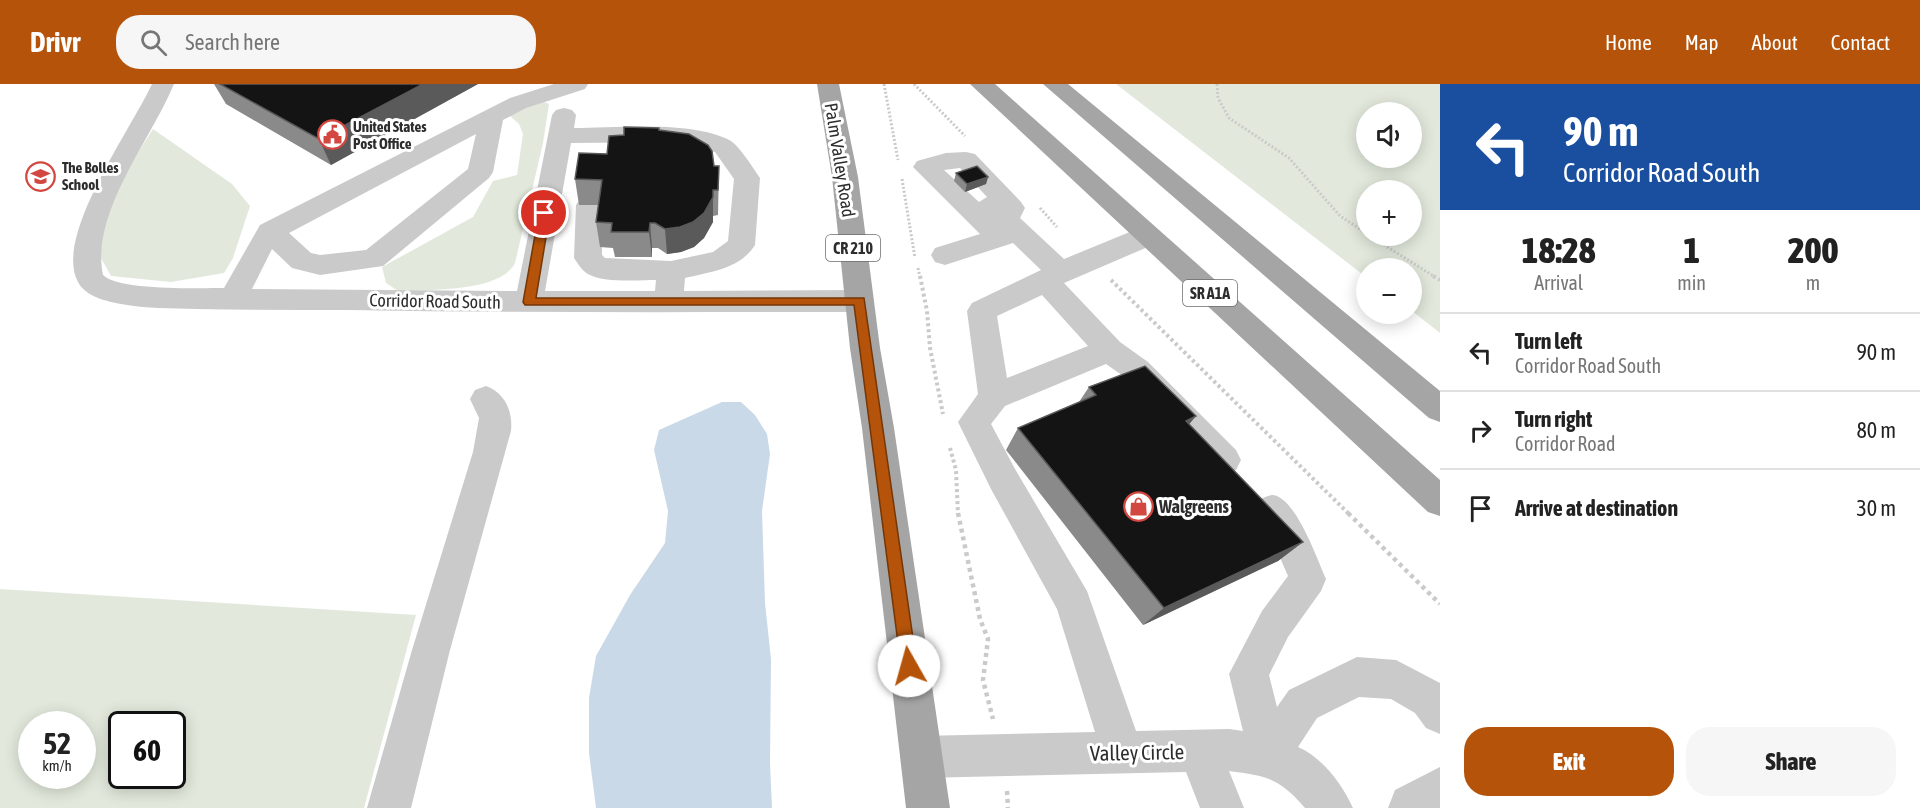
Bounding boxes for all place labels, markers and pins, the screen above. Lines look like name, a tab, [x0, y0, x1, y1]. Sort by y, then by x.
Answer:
place label: United States Post Office	[353, 118, 427, 152]
public building icon: United States Post Office	[316, 119, 348, 151]
place label: The Bolles School	[62, 159, 119, 193]
school or university icon: The Bolles School	[25, 160, 57, 192]
pin	[518, 187, 569, 238]
shop icon: Walgreens	[1122, 490, 1154, 522]
place label: Walgreens	[1158, 496, 1229, 517]

